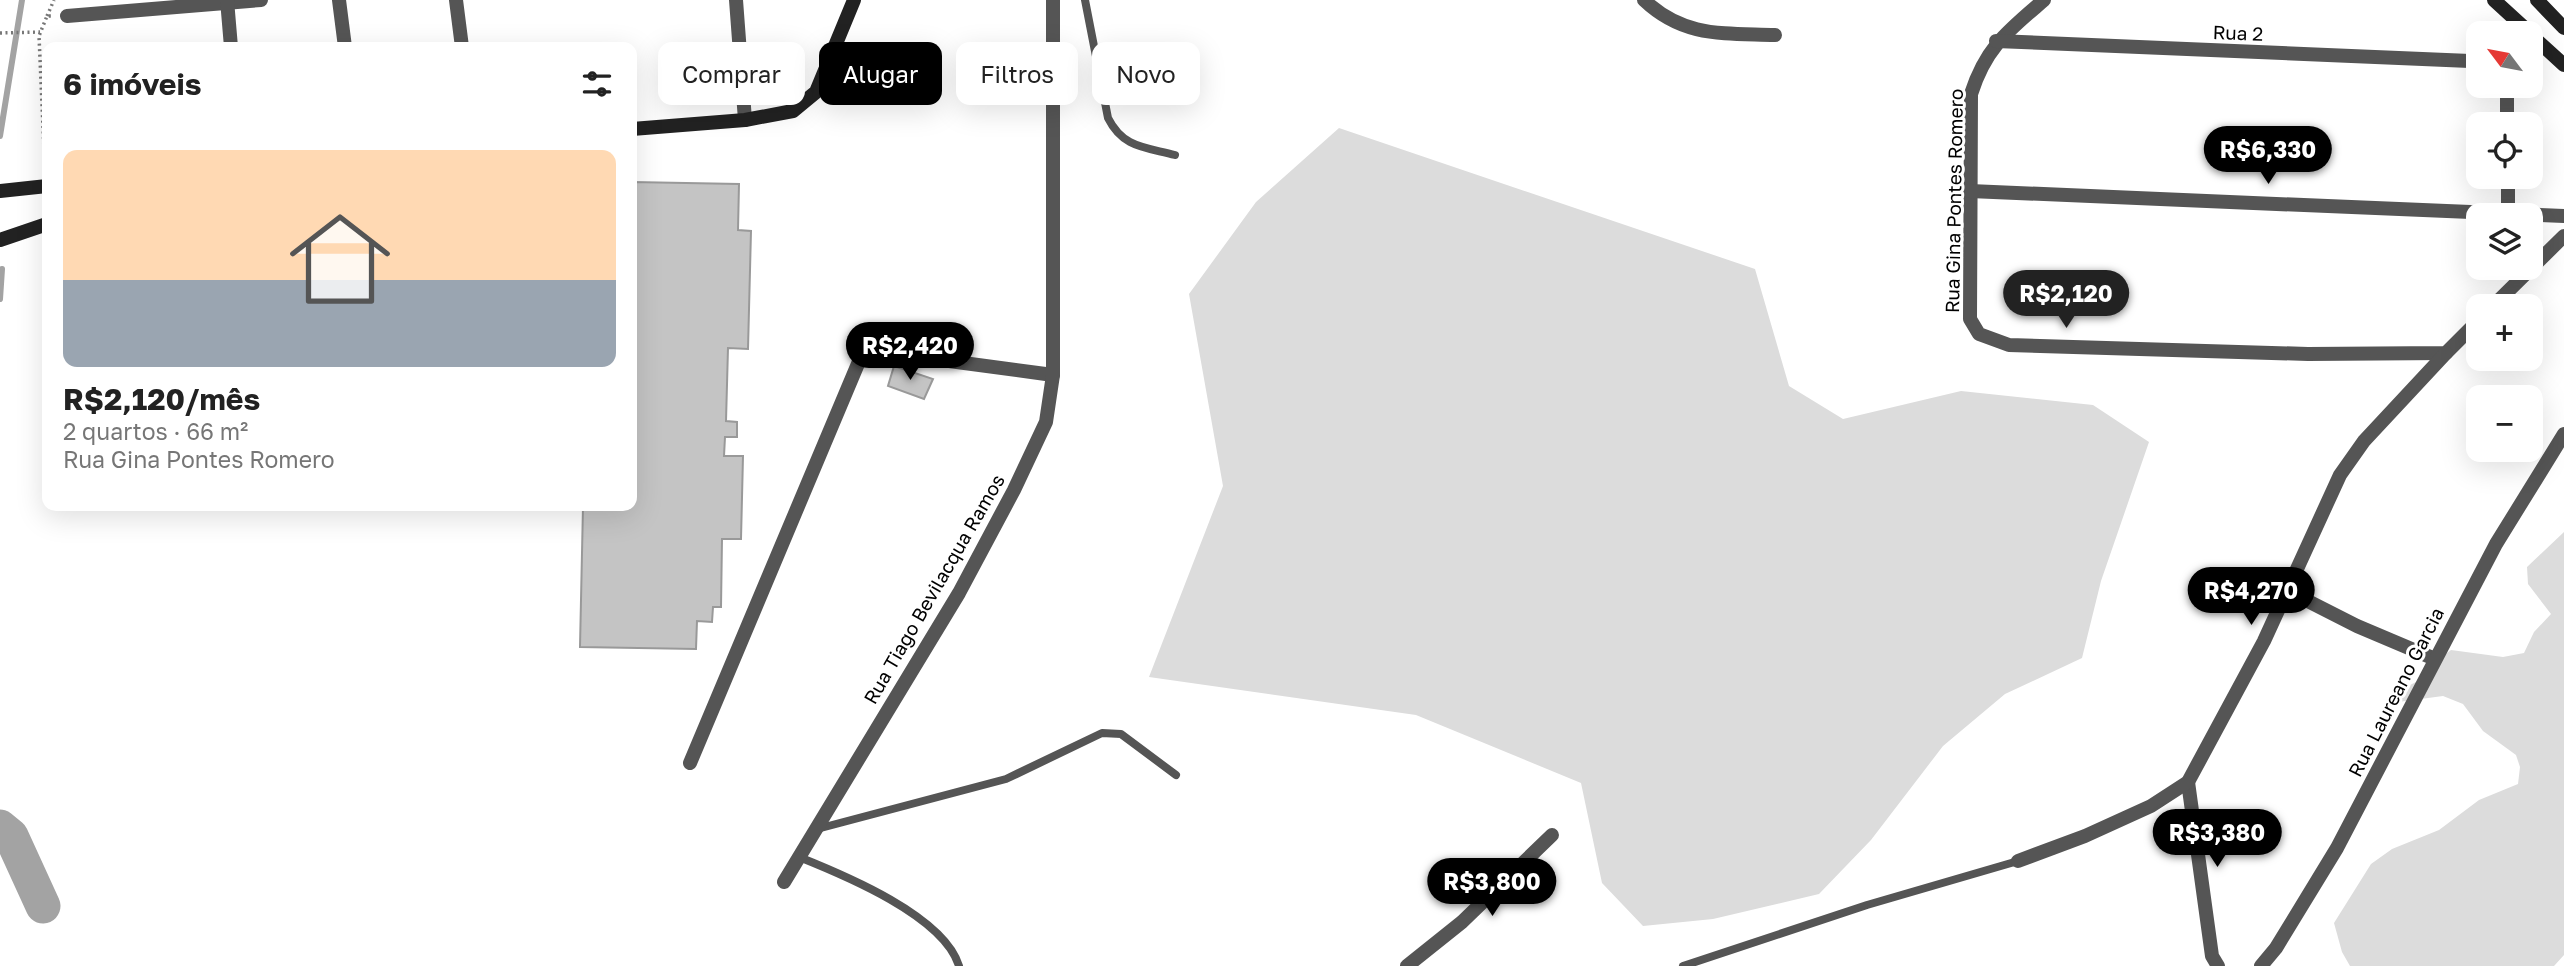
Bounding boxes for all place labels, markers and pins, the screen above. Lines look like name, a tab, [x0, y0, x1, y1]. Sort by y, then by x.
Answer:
pin: R$6,330	[2203, 127, 2333, 186]
pin: R$2,120	[2001, 270, 2131, 330]
pin: R$2,420	[845, 322, 975, 382]
pin: R$4,270	[2186, 568, 2316, 627]
pin: R$3,380	[2152, 810, 2282, 869]
pin: R$3,800	[1427, 858, 1557, 918]

